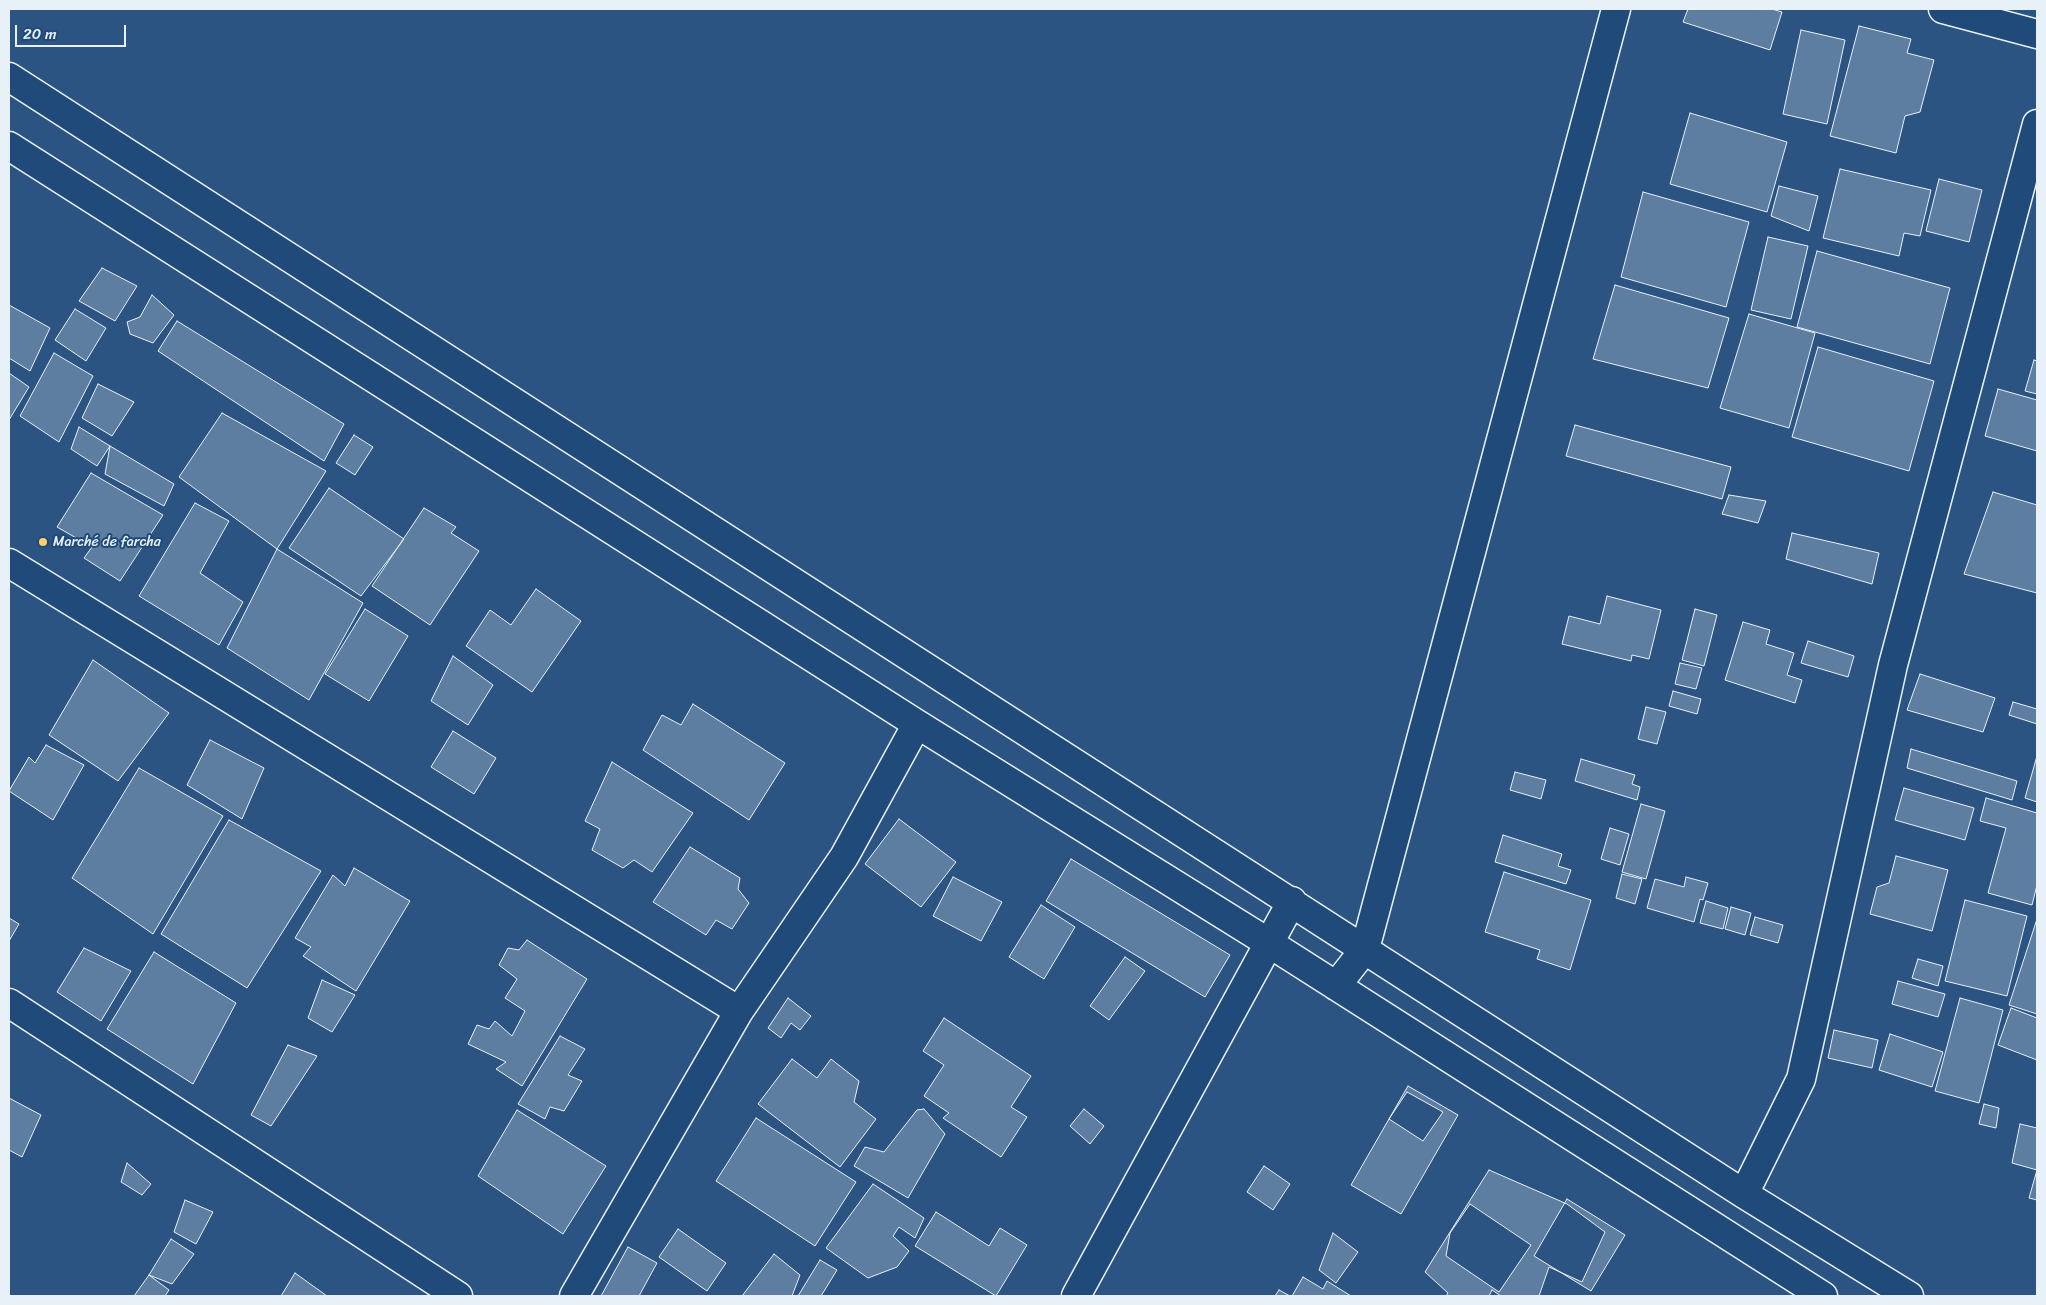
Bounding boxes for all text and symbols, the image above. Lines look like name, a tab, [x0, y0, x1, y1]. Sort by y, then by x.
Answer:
scale bar	[18, 15, 129, 47]
text: 20 m	[23, 21, 57, 47]
place label: Marché de farcha	[53, 534, 161, 550]
marker: Marché de farcha	[37, 536, 49, 548]

